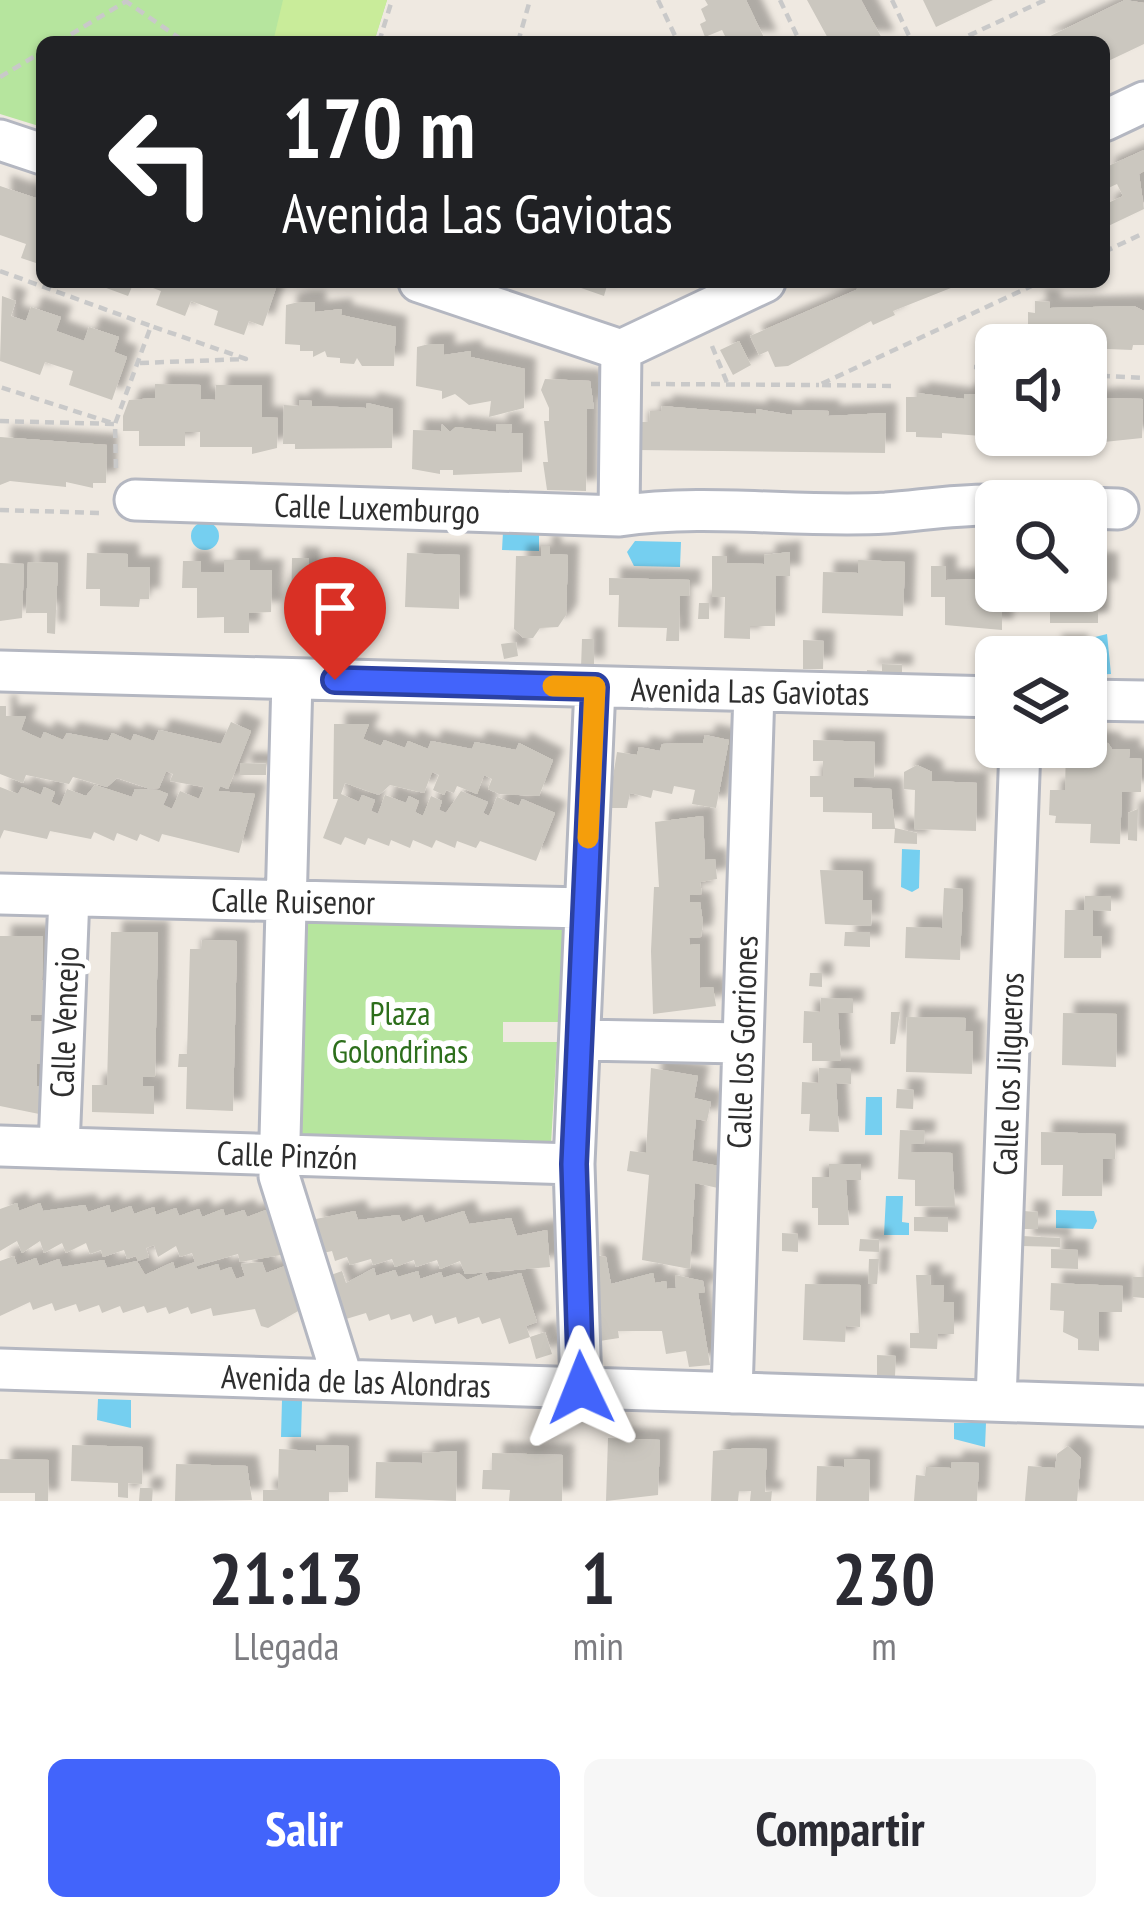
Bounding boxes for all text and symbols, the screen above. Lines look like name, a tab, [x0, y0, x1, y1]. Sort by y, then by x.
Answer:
text: 170 m	[282, 72, 475, 181]
icon: left	[84, 84, 240, 240]
text: Avenida Las Gaviotas	[282, 178, 673, 248]
map controls	[975, 324, 1107, 768]
button: sound	[975, 324, 1107, 456]
button: search	[975, 480, 1107, 612]
street label: Calle Luxemburgo	[273, 482, 481, 533]
pin	[284, 557, 386, 680]
icon: arrive	[302, 575, 368, 641]
button: layers	[975, 636, 1107, 768]
street label: Avenida Las Gaviotas	[630, 667, 870, 714]
street label: Calle Ruisenor	[211, 878, 375, 923]
street label: Calle los Gorriones	[716, 935, 767, 1149]
street label: Calle Vencejo	[39, 946, 88, 1098]
street label: Calle los Jilgueros	[982, 972, 1033, 1176]
park label: Plaza Golondrinas	[332, 991, 468, 1072]
street label: Calle Pinzón	[216, 1131, 358, 1178]
position arrow	[518, 1325, 644, 1451]
street label: Avenida de las Alondras	[220, 1354, 492, 1407]
text: 21:13	[209, 1531, 364, 1624]
text: 1	[581, 1531, 615, 1624]
text: 230	[832, 1531, 935, 1624]
text: Llegada	[233, 1620, 339, 1671]
text: min	[573, 1620, 624, 1671]
text: m	[871, 1620, 897, 1671]
button: Salir	[48, 1759, 560, 1897]
button: Compartir	[584, 1759, 1096, 1897]

